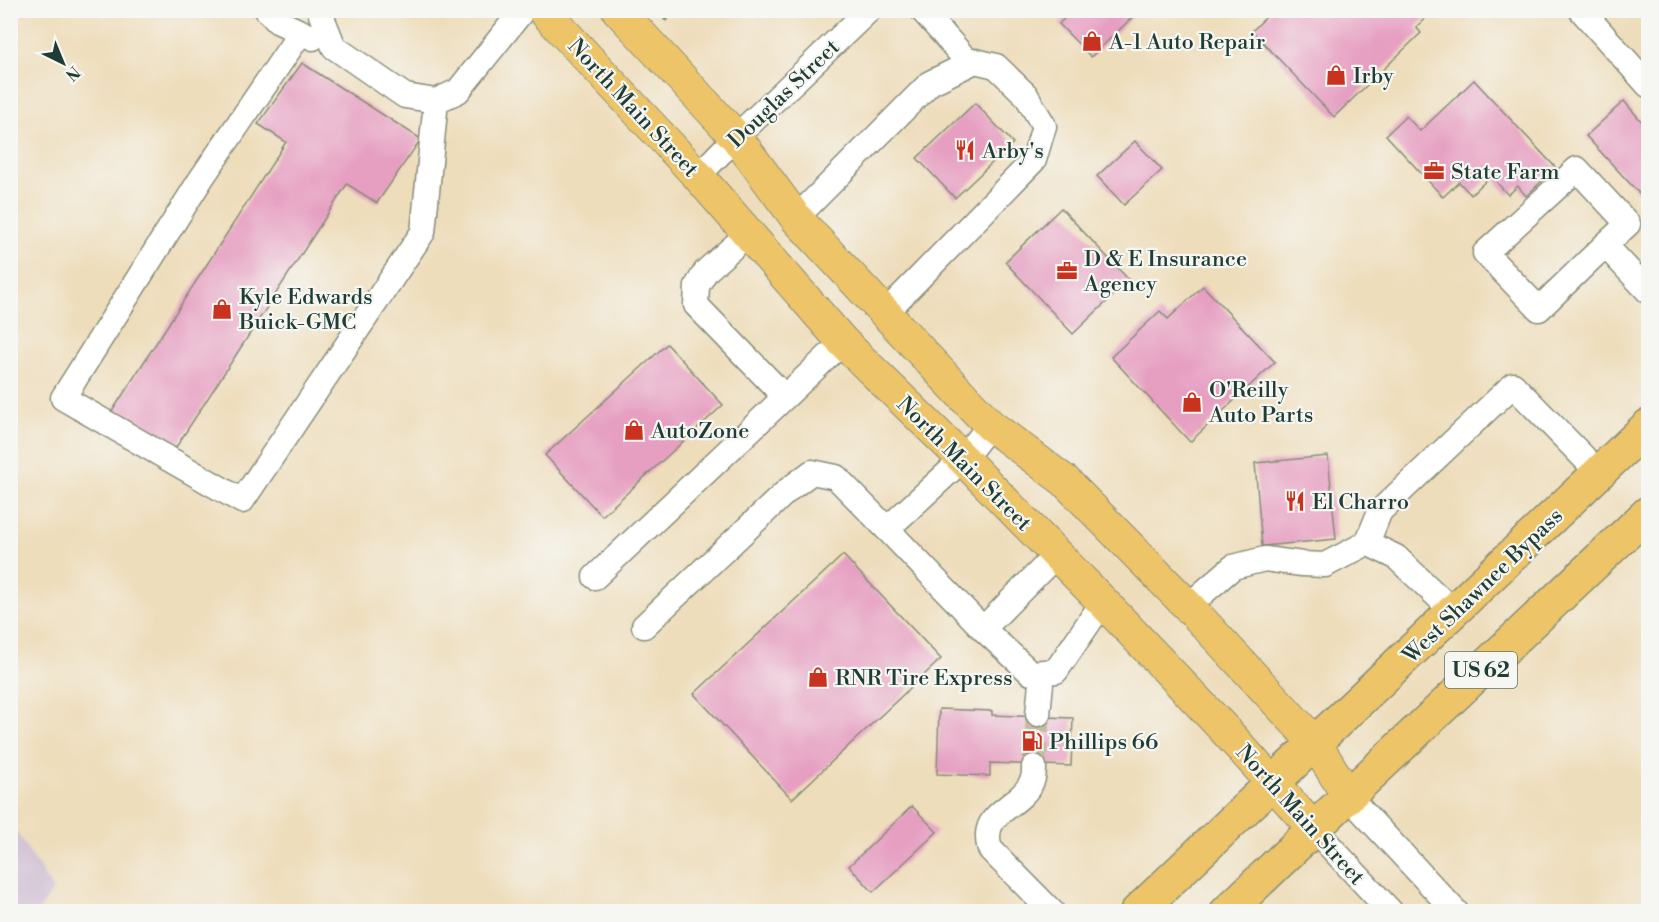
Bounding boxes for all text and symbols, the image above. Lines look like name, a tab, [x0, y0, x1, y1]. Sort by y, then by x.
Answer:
shop icon: A-1 Auto Repair	[1080, 29, 1104, 53]
place label: A-1 Auto Repair	[1108, 29, 1265, 56]
north arrow	[33, 33, 93, 93]
street label: North Main Street	[562, 33, 704, 183]
street label: Douglas Street	[723, 34, 846, 154]
text: N	[61, 62, 84, 85]
shop icon: Irby	[1324, 63, 1348, 87]
place label: Irby	[1353, 63, 1394, 90]
restaurant icon: Arby's	[953, 138, 977, 162]
place label: Arby's	[981, 138, 1044, 165]
office icon: State Farm	[1422, 159, 1446, 183]
place label: State Farm	[1451, 159, 1560, 186]
place label: D & E Insurance Agency	[1083, 246, 1247, 298]
office icon: D & E Insurance Agency	[1055, 259, 1079, 283]
place label: Kyle Edwards Buick-GMC	[238, 284, 373, 336]
shop icon: Kyle Edwards Buick-GMC	[210, 297, 234, 321]
place label: O'Reilly Auto Parts	[1208, 377, 1313, 429]
shop icon: O'Reilly Auto Parts	[1180, 390, 1204, 414]
street label: North Main Street	[891, 391, 1037, 537]
shop icon: AutoZone	[622, 418, 646, 442]
place label: AutoZone	[650, 418, 749, 445]
restaurant icon: El Charro	[1283, 489, 1307, 513]
place label: El Charro	[1312, 489, 1409, 516]
street label: West Shawnee Bypass	[1397, 503, 1569, 670]
road number: US 62	[1445, 652, 1517, 688]
shop icon: RNR Tire Express	[806, 665, 830, 689]
place label: RNR Tire Express	[835, 665, 1013, 692]
fuel station icon: Phillips 66	[1020, 729, 1044, 753]
place label: Phillips 66	[1049, 729, 1158, 756]
street label: North Main Street	[1230, 739, 1370, 891]

